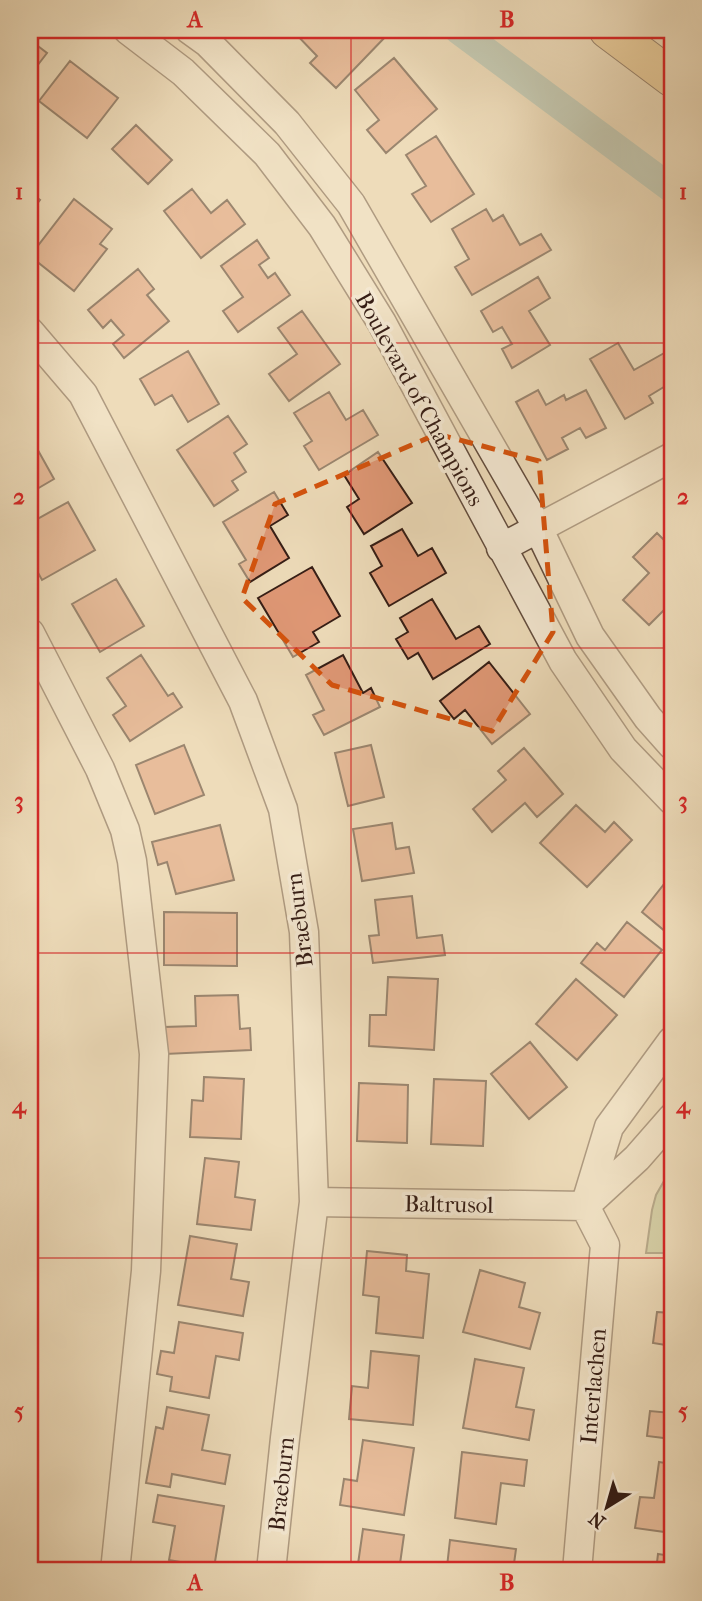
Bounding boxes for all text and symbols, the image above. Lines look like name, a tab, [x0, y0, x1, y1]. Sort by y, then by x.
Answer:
text: A	[186, 6, 204, 33]
text: B	[500, 6, 515, 33]
text: 1	[15, 178, 23, 205]
text: 1	[679, 178, 687, 205]
street label: Boulevard of Champions	[350, 288, 490, 511]
text: 2	[13, 483, 25, 510]
text: 2	[677, 483, 689, 510]
text: 3	[14, 787, 24, 814]
text: 3	[678, 787, 688, 814]
street label: Braeburn	[280, 871, 319, 969]
text: 4	[11, 1092, 27, 1119]
text: 4	[675, 1092, 691, 1119]
street label: Baltrusol	[404, 1190, 494, 1219]
street label: Interlachen	[575, 1326, 612, 1445]
text: 5	[14, 1397, 24, 1424]
text: 5	[678, 1397, 688, 1424]
street label: Braeburn	[263, 1435, 300, 1533]
north arrow	[572, 1472, 642, 1542]
text: N	[585, 1506, 610, 1533]
text: A	[186, 1569, 204, 1596]
text: B	[500, 1569, 515, 1596]

